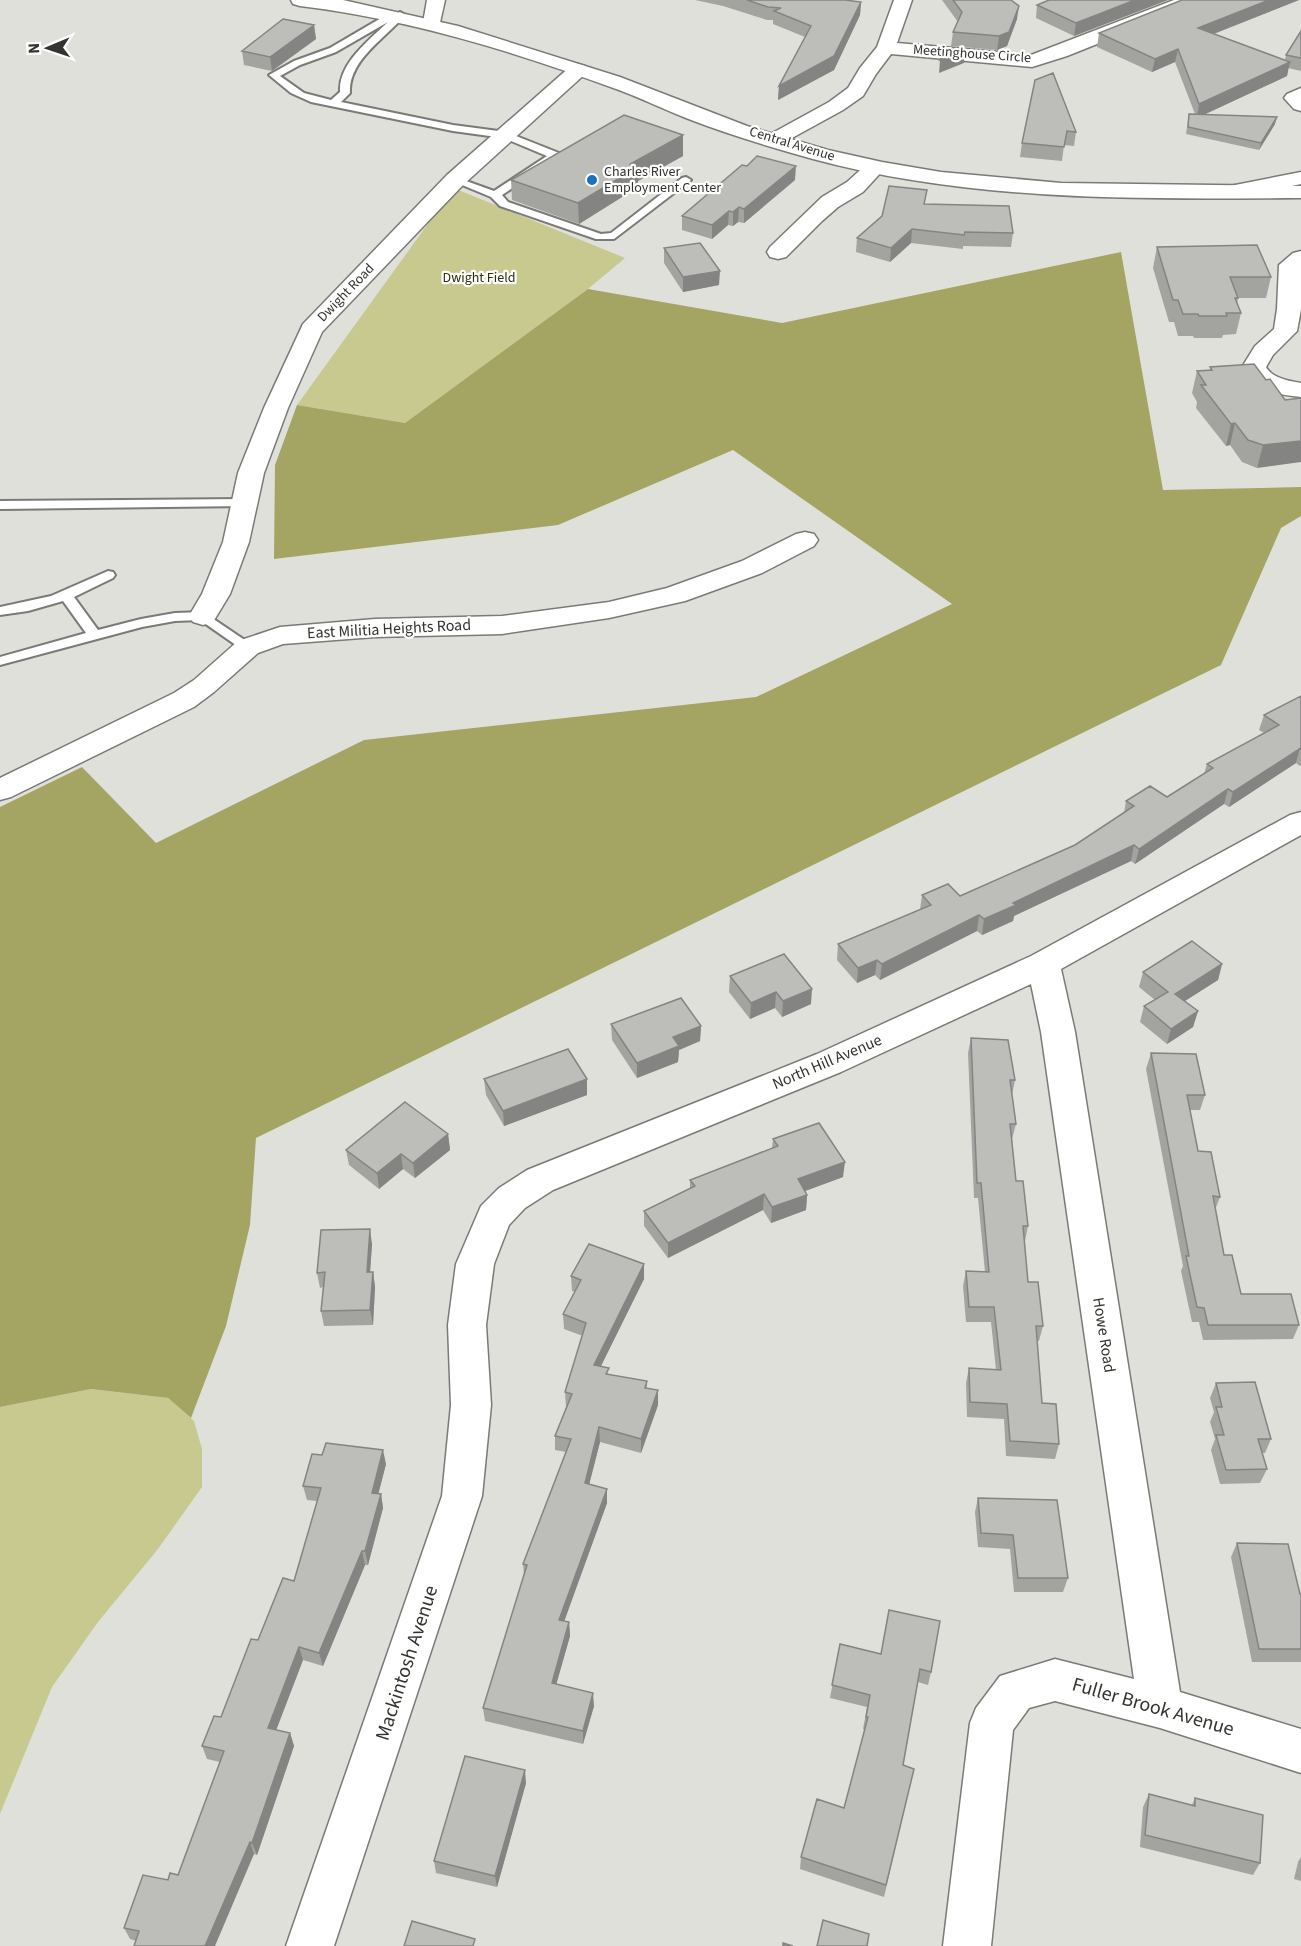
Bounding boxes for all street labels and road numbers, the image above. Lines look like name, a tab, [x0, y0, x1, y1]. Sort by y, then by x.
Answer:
street label: Meetinghouse Circle	[912, 40, 1032, 68]
street label: Central Avenue	[747, 122, 837, 167]
street label: Dwight Road	[313, 259, 379, 327]
street label: East Militia Heights Road	[306, 614, 472, 644]
street label: North Hill Avenue	[769, 1029, 885, 1095]
street label: Howe Road	[1087, 1296, 1121, 1374]
street label: Mackintosh Avenue	[369, 1582, 445, 1744]
street label: Fuller Brook Avenue	[1069, 1670, 1237, 1744]

